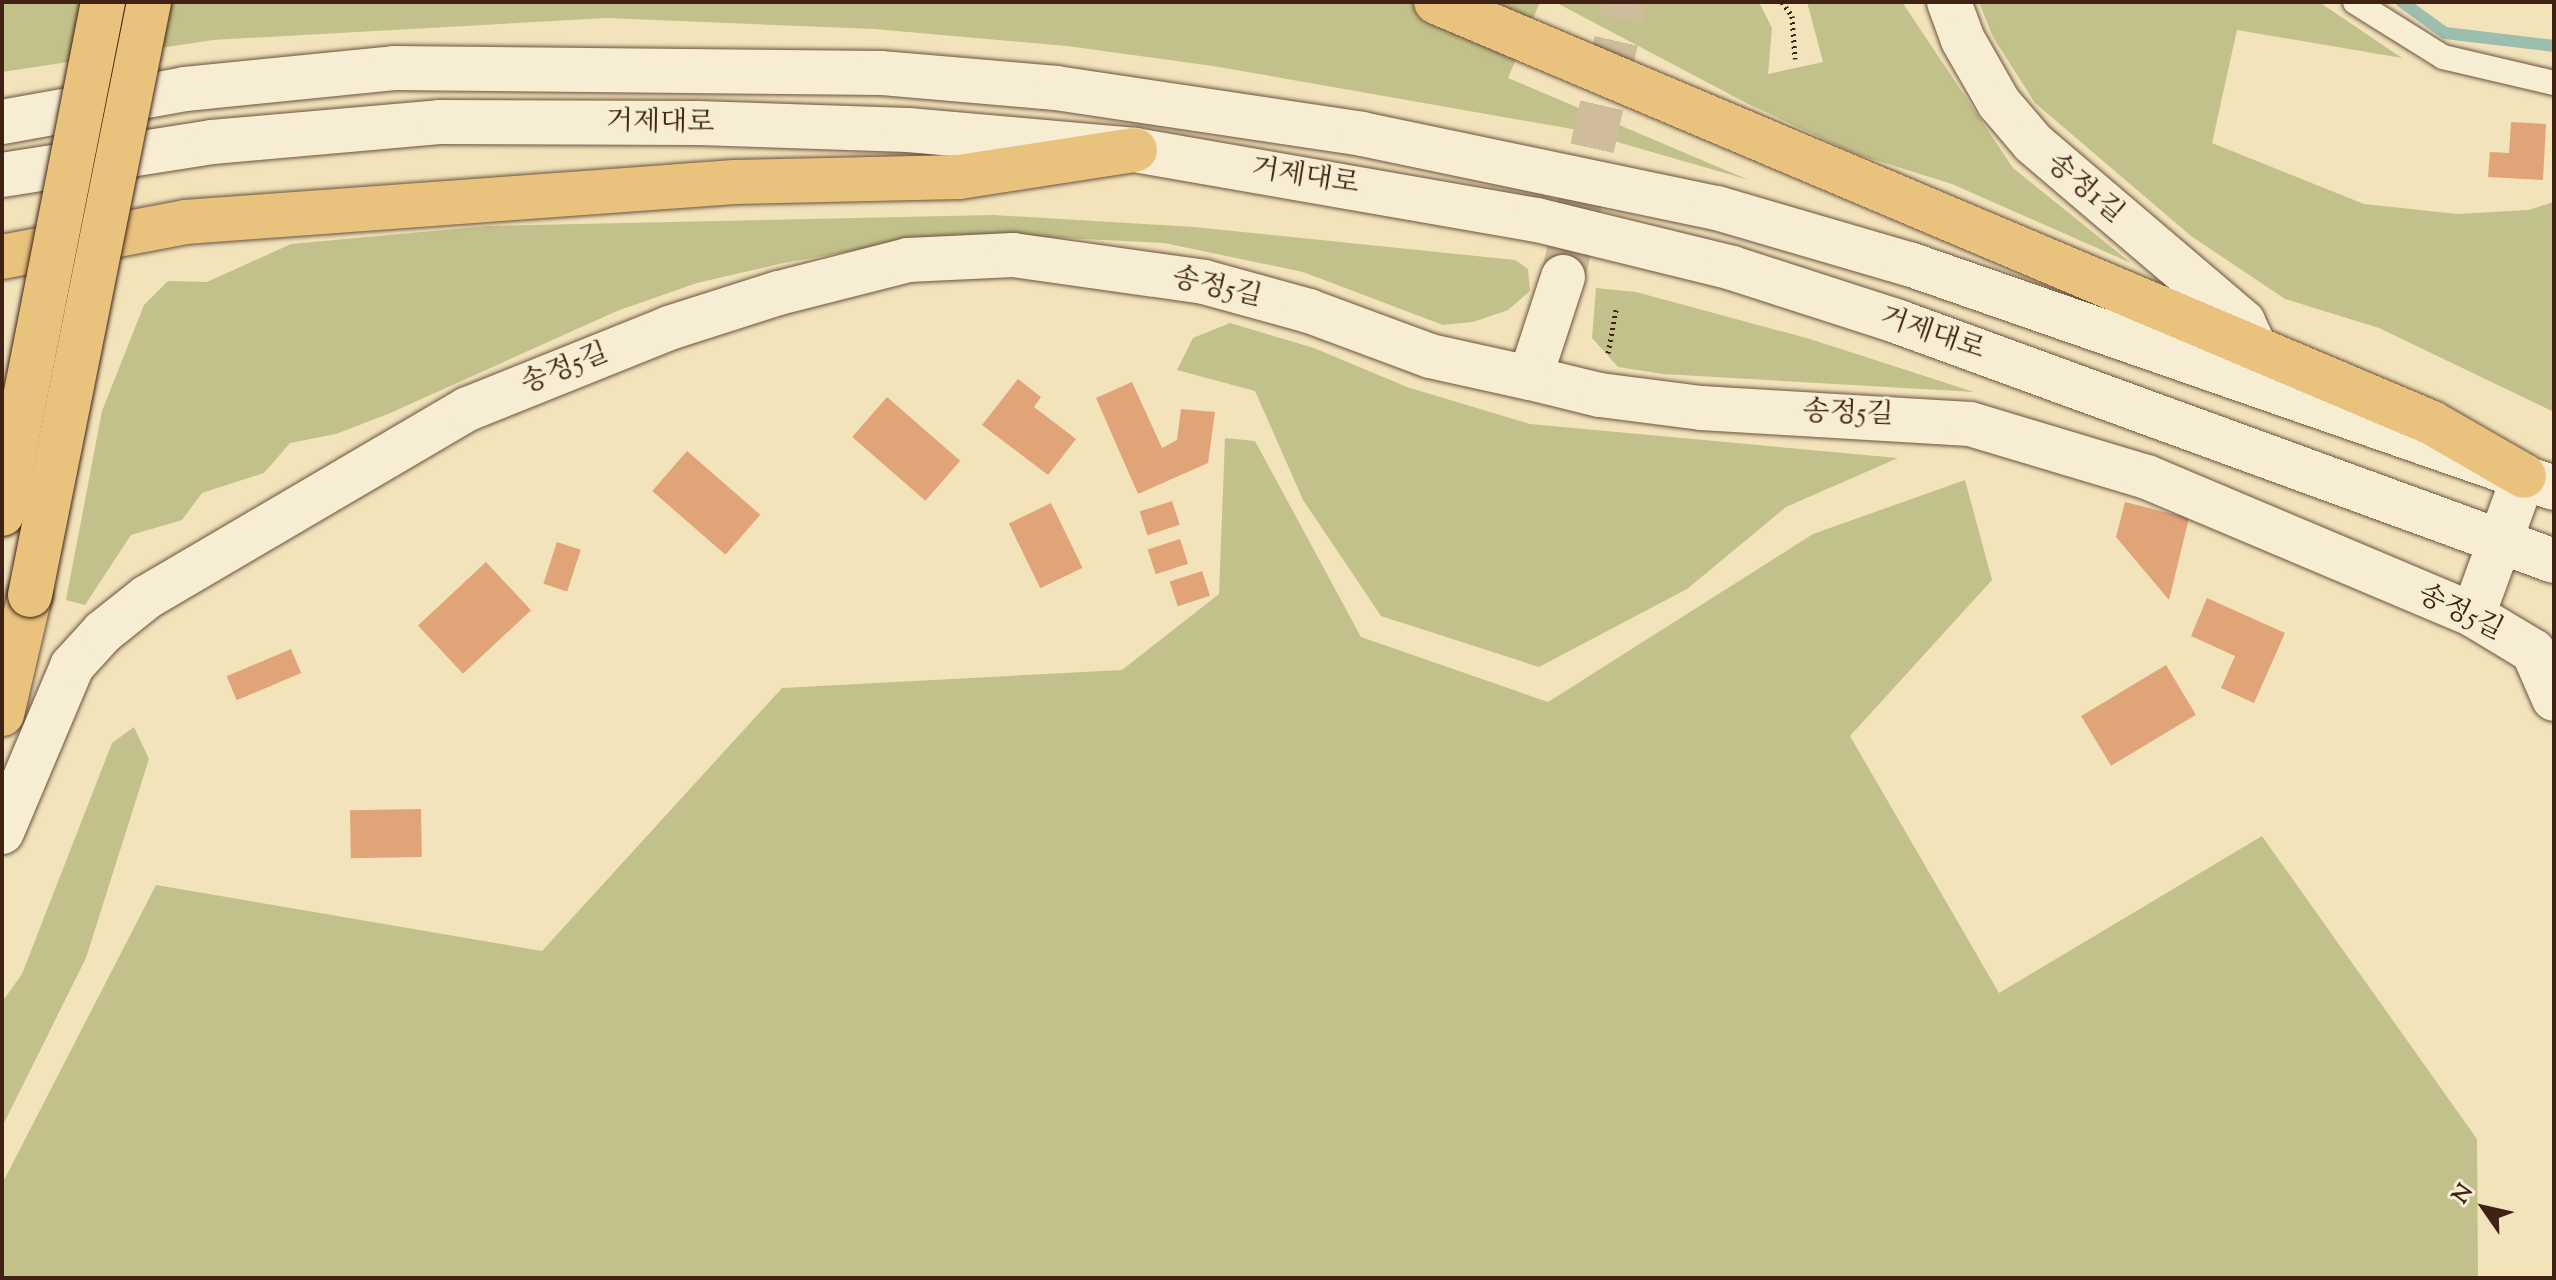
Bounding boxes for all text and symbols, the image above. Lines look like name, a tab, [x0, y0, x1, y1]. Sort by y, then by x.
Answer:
street label: 거제대로	[606, 105, 714, 141]
street label: 송정1길	[2039, 147, 2131, 231]
street label: 거제대로	[1249, 152, 1361, 202]
street label: 송정5길	[1169, 261, 1265, 315]
street label: 거제대로	[1875, 301, 1989, 367]
street label: 송정5길	[517, 336, 613, 402]
street label: 송정5길	[1802, 396, 1894, 432]
street label: 송정5길	[2412, 578, 2508, 648]
north arrow	[2444, 1168, 2524, 1248]
text: N	[2446, 1178, 2482, 1211]

